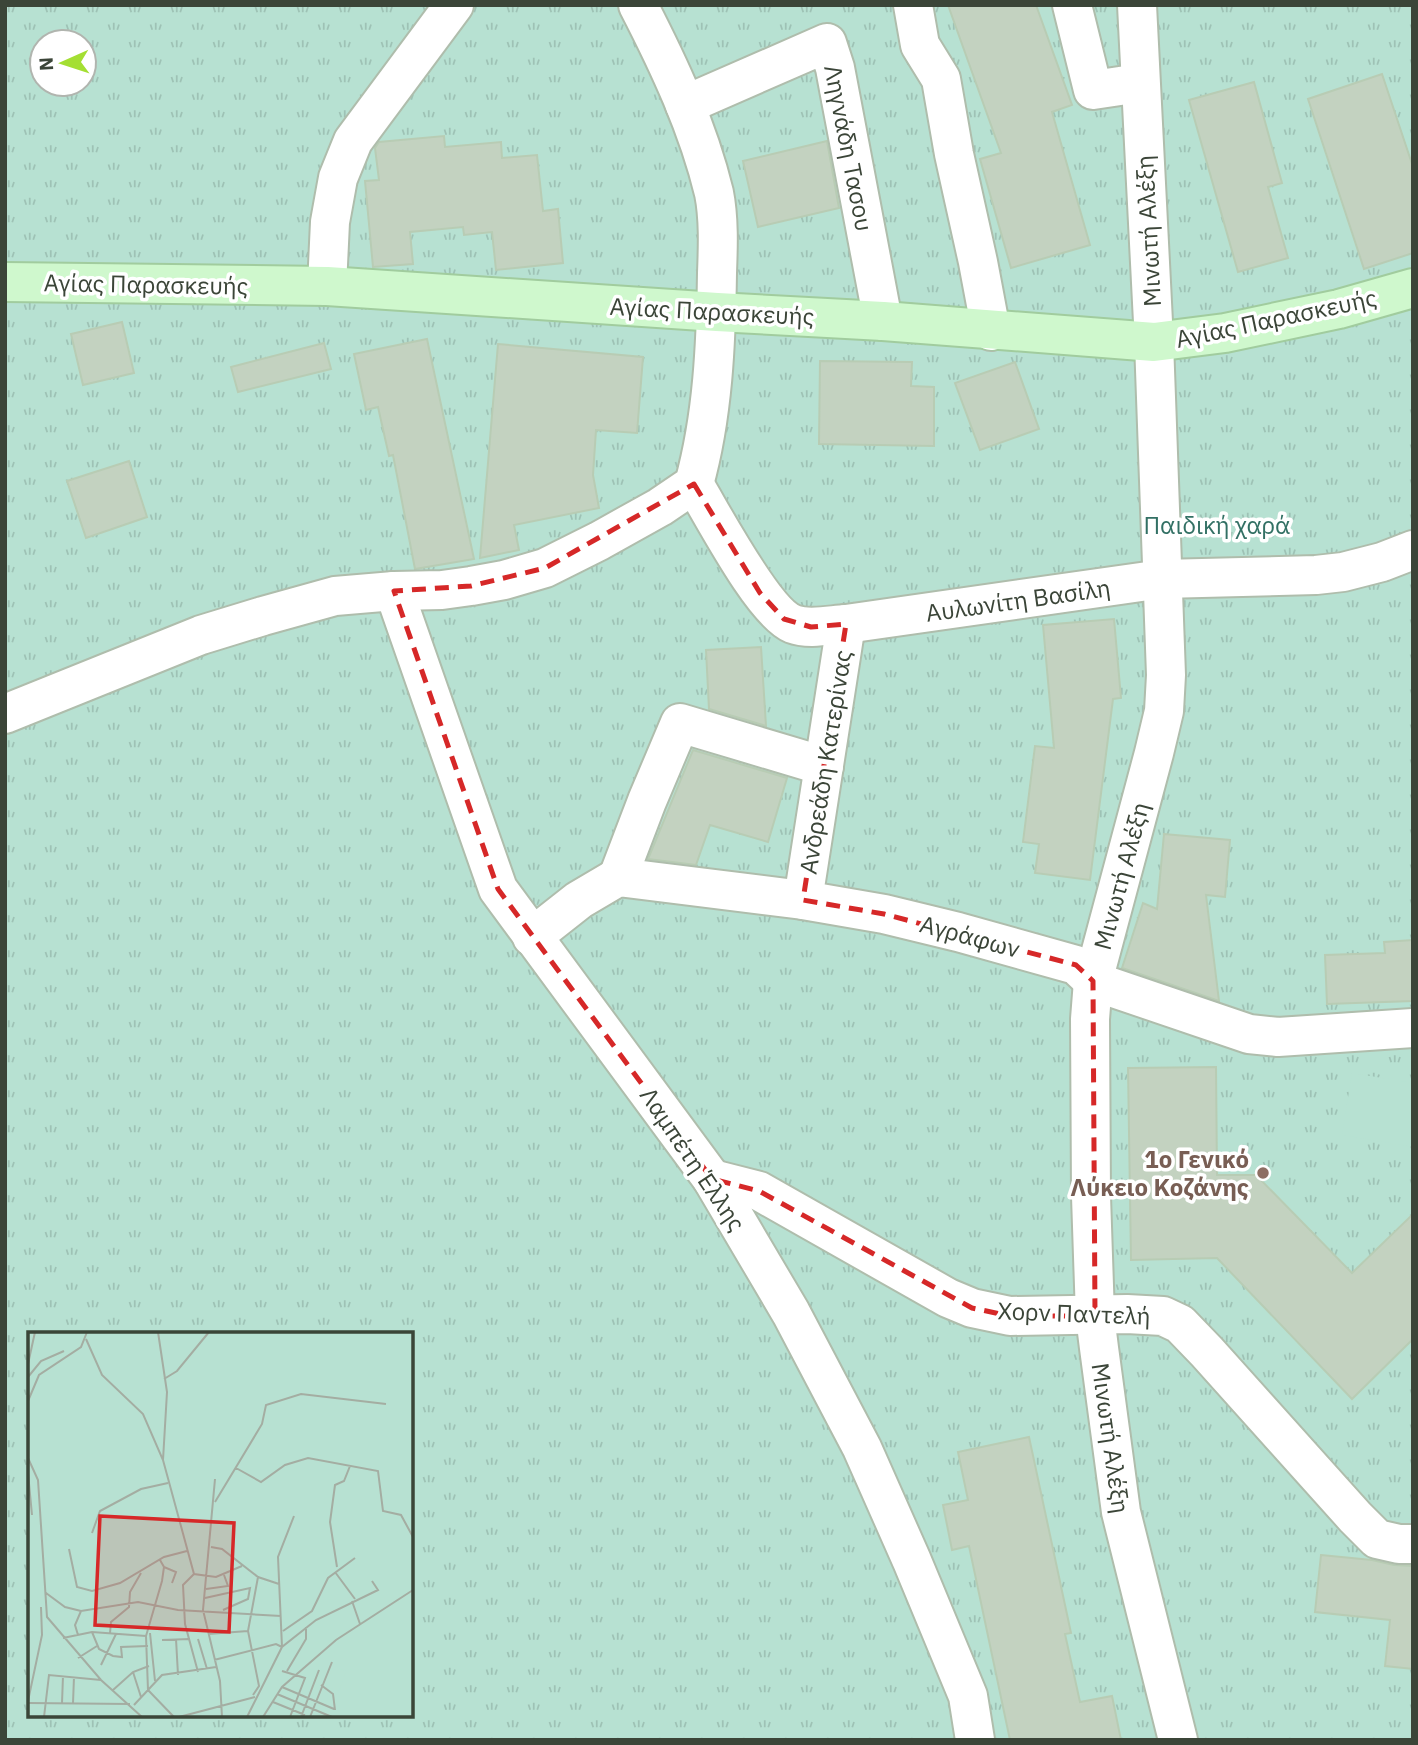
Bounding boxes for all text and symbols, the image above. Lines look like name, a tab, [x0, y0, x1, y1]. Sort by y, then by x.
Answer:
north arrow	[28, 28, 98, 98]
text: N	[34, 56, 58, 71]
street label: Ληγνάδη Τασου	[817, 62, 881, 234]
street label: Μινωτή Αλέξη	[1128, 154, 1168, 308]
street label: Αγίας Παρασκευής	[43, 266, 249, 302]
street label: Αγίας Παρασκευής	[1173, 281, 1379, 355]
street label: Αγίας Παρασκευής	[609, 290, 815, 332]
park label: Παιδική χαρά	[1143, 509, 1291, 541]
street label: Αυλωνίτη Βασίλη	[924, 571, 1112, 629]
street label: Ανδρεάδη Κατερίνας	[791, 648, 859, 876]
street label: Μινωτή Αλέξη	[1086, 799, 1156, 953]
street label: Αγράφων	[917, 907, 1023, 965]
street label: Λαμπέτη Έλλης	[633, 1081, 753, 1237]
place label: 1ο Γενικό Λύκειο Κοζάνης	[1070, 1143, 1249, 1203]
marker: 1ο Γενικό Λύκειο Κοζάνης	[1255, 1165, 1271, 1181]
street label: Χορν Παντελή	[997, 1294, 1151, 1332]
inset map	[28, 1332, 413, 1717]
street label: Μινωτή Αλέξη	[1085, 1361, 1137, 1515]

